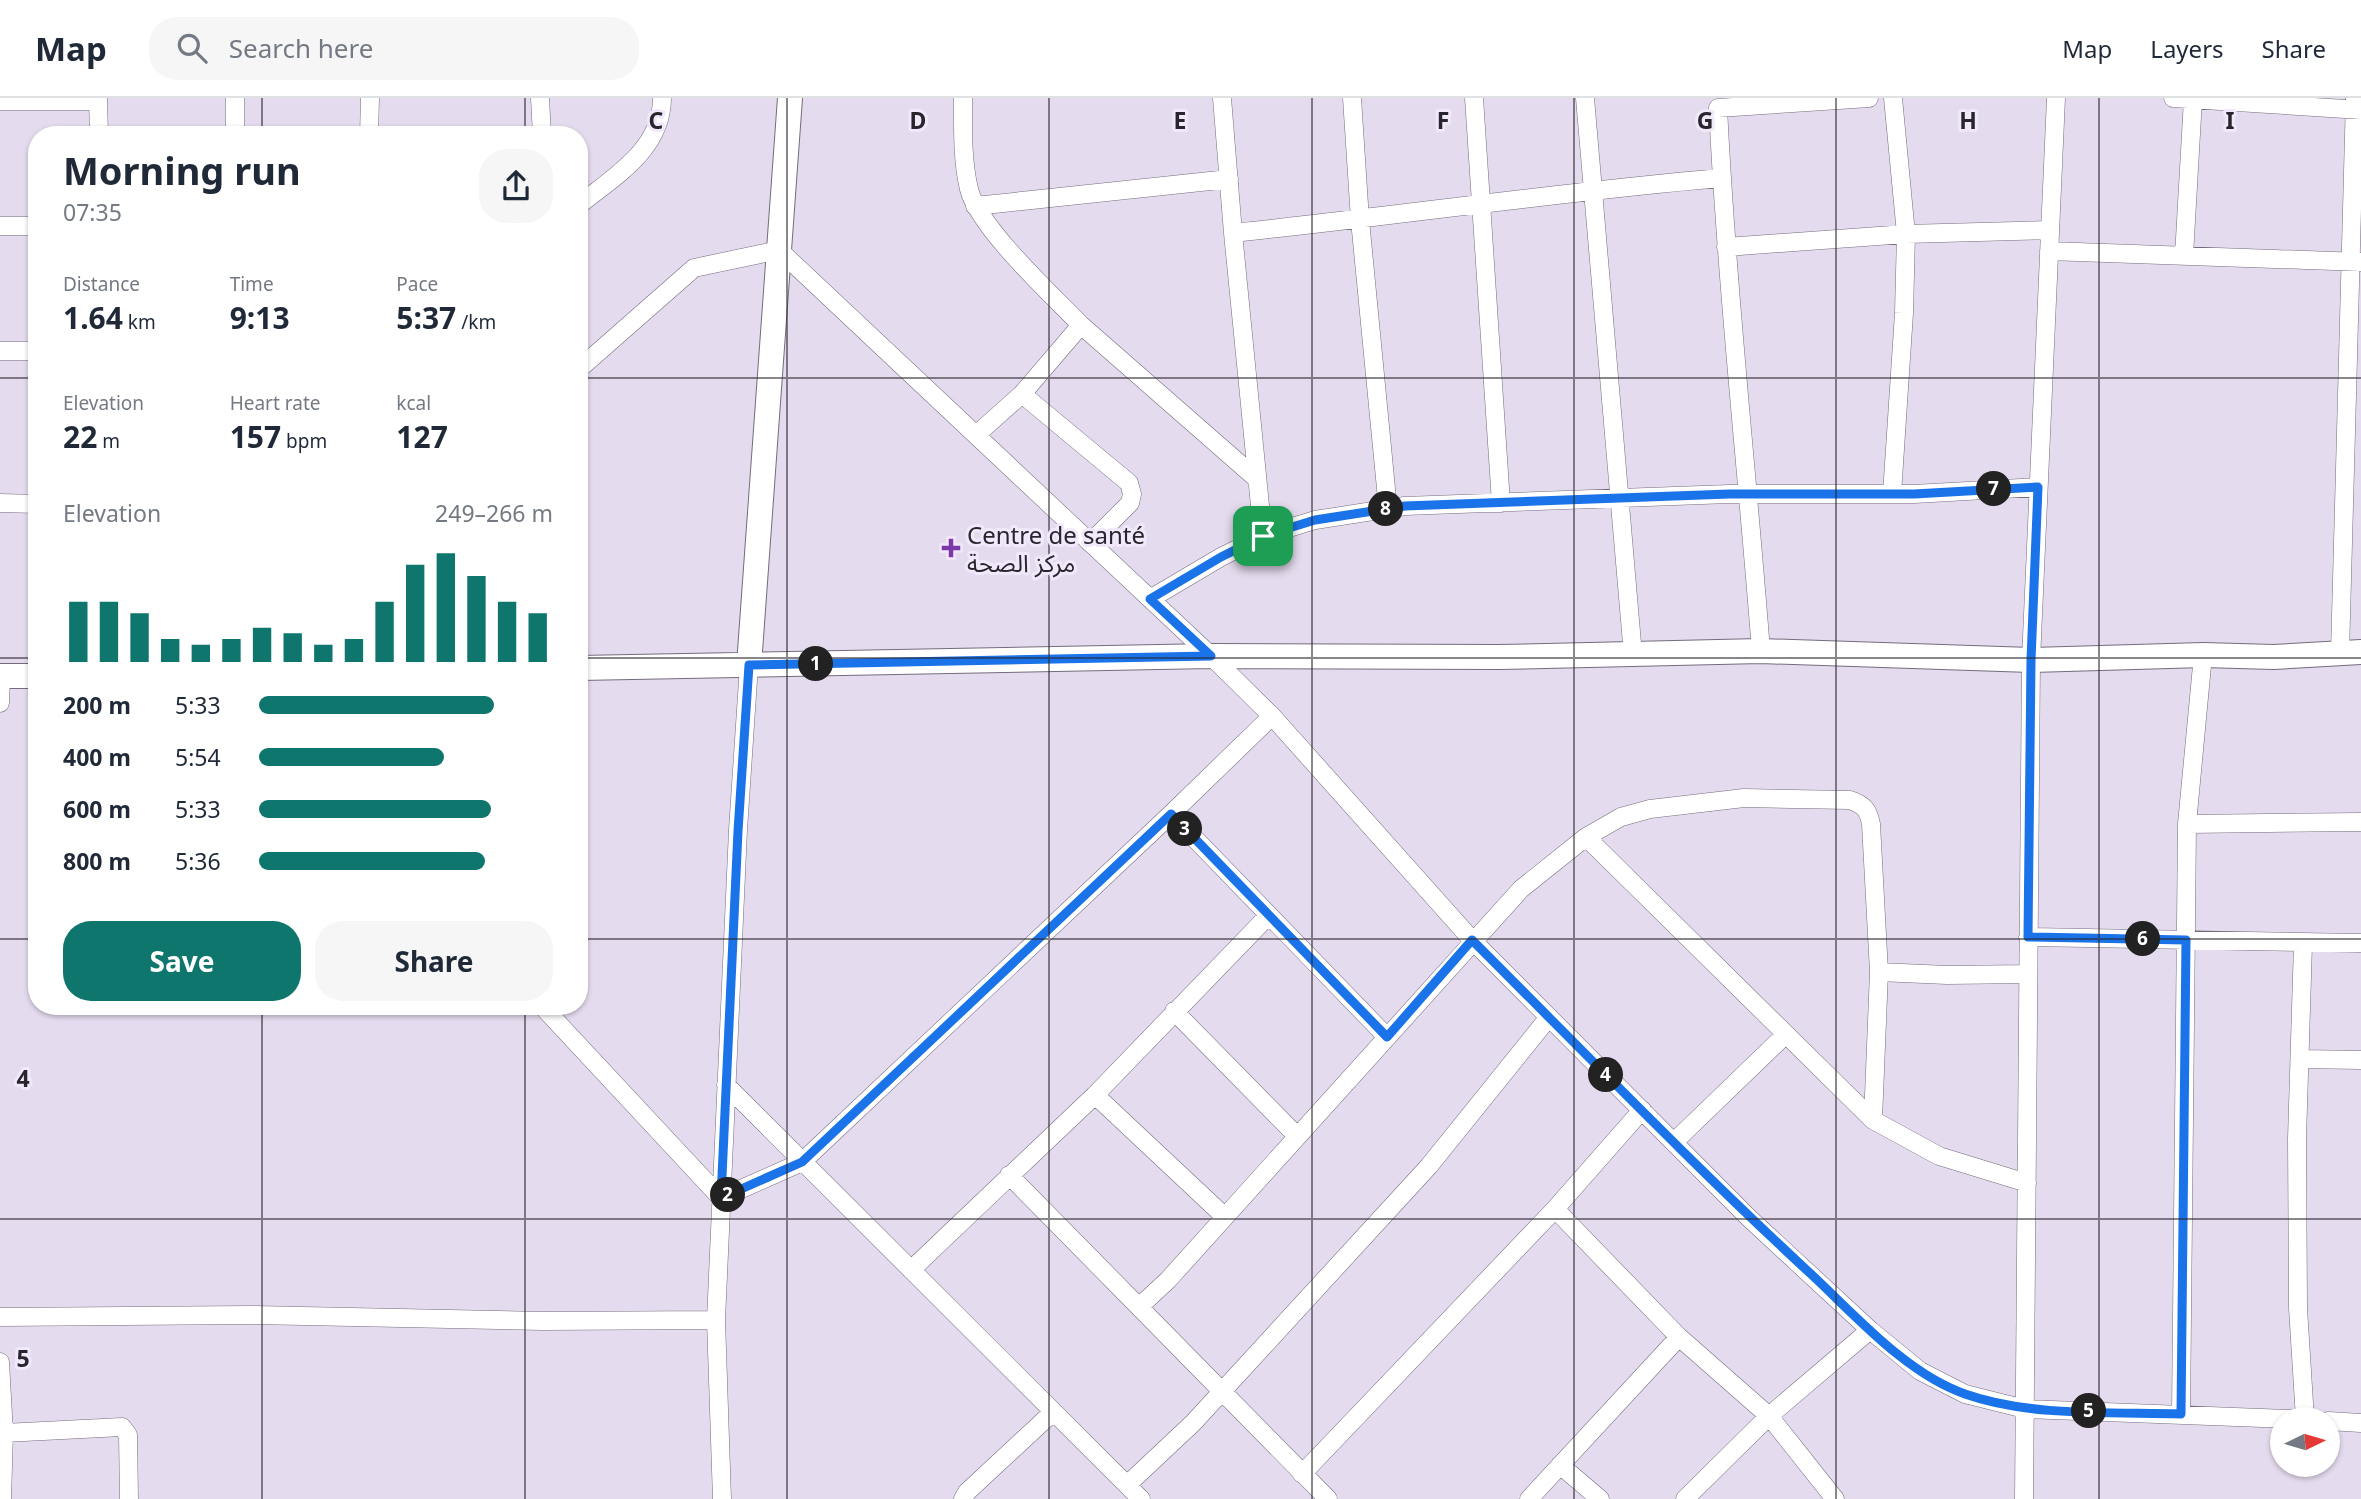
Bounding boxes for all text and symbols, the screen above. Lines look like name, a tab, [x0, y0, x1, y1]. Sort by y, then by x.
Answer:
search box	[149, 17, 639, 80]
text: Map	[35, 26, 107, 71]
icon: search	[173, 29, 211, 67]
text: Search here	[229, 30, 373, 66]
text: Map	[2062, 32, 2112, 65]
text: Layers	[2150, 32, 2224, 65]
text: Share	[2262, 32, 2326, 65]
text: C	[649, 104, 664, 136]
text: D	[910, 104, 926, 136]
text: E	[1174, 104, 1186, 136]
text: F	[1437, 104, 1449, 136]
text: G	[1697, 104, 1713, 136]
text: H	[1959, 104, 1977, 136]
text: I	[2226, 104, 2235, 136]
text: Morning run	[63, 144, 301, 196]
button: share	[479, 149, 553, 223]
text: 07:35	[63, 196, 122, 228]
text: Distance	[63, 271, 140, 297]
text: Time	[230, 271, 274, 297]
text: Pace	[396, 271, 438, 297]
text: 1.64	[63, 297, 123, 338]
text: 9:13	[230, 297, 290, 338]
text: 5:37	[396, 297, 456, 338]
text: km	[123, 309, 156, 335]
text: /km	[456, 309, 496, 335]
text: Elevation	[63, 390, 144, 416]
text: Heart rate	[230, 390, 320, 416]
text: kcal	[396, 390, 431, 416]
text: 22	[63, 416, 97, 457]
text: 157	[230, 416, 281, 457]
text: 127	[396, 416, 448, 457]
text: m	[97, 428, 120, 454]
text: bpm	[281, 428, 327, 454]
pin: 7	[1976, 472, 2011, 506]
text: 7	[1988, 475, 1999, 501]
pin: 8	[1368, 492, 1404, 526]
text: 8	[1380, 495, 1391, 521]
text: Elevation	[63, 497, 161, 529]
text: 249–266 m	[435, 497, 553, 529]
pin	[1233, 506, 1293, 566]
icon: arrive	[1244, 517, 1282, 555]
place label: Centre de santé مركز الصحة	[967, 518, 1145, 579]
marker: Centre de santé مركز الصحة	[941, 538, 961, 558]
pin: 1	[798, 646, 834, 682]
text: 1	[810, 650, 821, 676]
text: 200 m	[63, 689, 131, 721]
text: 5:33	[175, 689, 221, 721]
text: 400 m	[63, 741, 131, 773]
text: 5:54	[175, 741, 221, 773]
text: 600 m	[63, 793, 131, 825]
text: 5:33	[175, 793, 221, 825]
pin: 3	[1168, 812, 1202, 846]
text: 3	[1179, 815, 1190, 841]
text: 800 m	[63, 845, 131, 877]
text: 5:36	[175, 845, 221, 877]
button: Save	[63, 921, 301, 1001]
button: Share	[315, 921, 553, 1001]
pin: 6	[2126, 922, 2160, 956]
text: 6	[2137, 925, 2148, 951]
pin: 4	[1588, 1058, 1624, 1093]
text: 4	[1600, 1061, 1611, 1087]
text: 4	[16, 1062, 30, 1094]
pin: 2	[710, 1178, 746, 1212]
text: 2	[722, 1181, 733, 1207]
text: 5	[16, 1342, 30, 1374]
pin: 5	[2072, 1394, 2106, 1428]
text: 5	[2083, 1397, 2094, 1423]
north arrow	[2270, 1407, 2340, 1477]
map controls	[2270, 1407, 2340, 1477]

